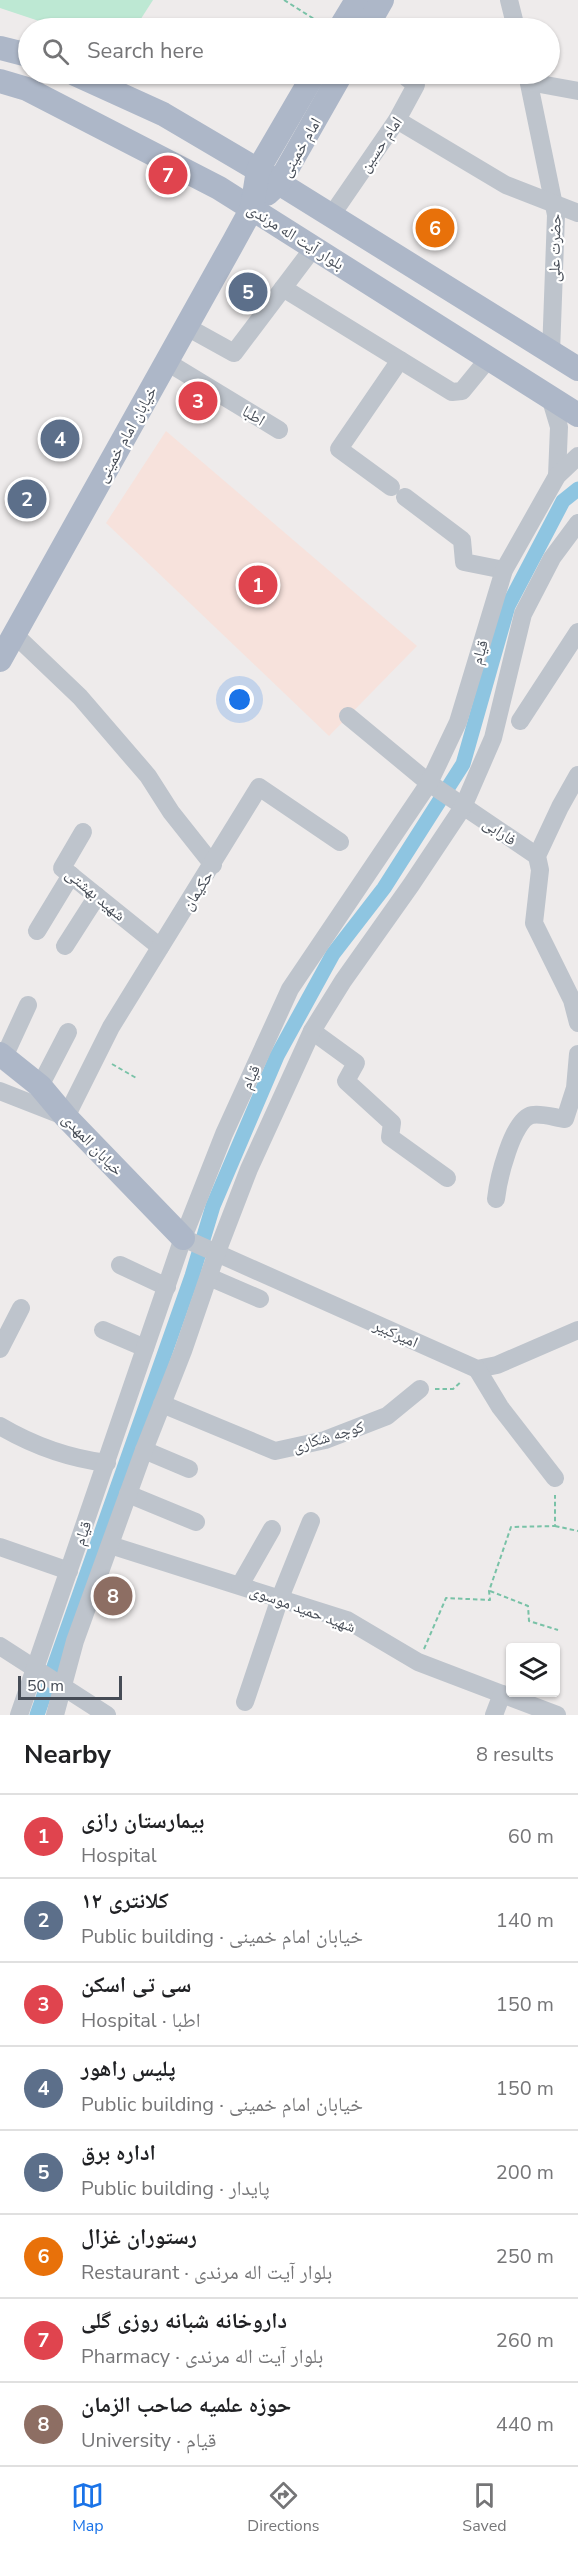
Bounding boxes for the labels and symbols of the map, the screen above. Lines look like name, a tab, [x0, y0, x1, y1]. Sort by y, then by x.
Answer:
street label: امام حسین	[354, 112, 408, 177]
street label: امام خمینی	[275, 114, 327, 181]
pin: 7	[148, 152, 188, 198]
street label: بلوار آیت اله مرندی	[243, 198, 348, 275]
pin: 6	[416, 206, 454, 250]
street label: حضرت علی	[543, 214, 567, 282]
pin: 5	[228, 270, 268, 314]
pin: 3	[178, 378, 218, 424]
street label: خیابان امام خمینی	[91, 382, 162, 487]
street label: اطبا	[238, 400, 269, 431]
pin: 4	[40, 416, 80, 462]
pin: 2	[8, 476, 46, 522]
pin: 1	[238, 562, 278, 608]
street label: قیام	[466, 637, 494, 667]
your location	[225, 685, 254, 714]
street label: فارابی	[478, 813, 521, 851]
street label: شهید بهشتی	[61, 863, 130, 926]
street label: حکیمان	[177, 866, 219, 915]
street label: قیام	[236, 1062, 266, 1093]
street label: خیابان المهدی	[57, 1109, 128, 1181]
street label: امیرکبیر	[369, 1314, 421, 1353]
street label: کوچه شکاری	[290, 1416, 367, 1458]
street label: قیام	[69, 1518, 97, 1548]
pin: 8	[94, 1574, 132, 1618]
street label: شهید حمید موسوی	[247, 1580, 359, 1638]
scale bar	[18, 1673, 122, 1700]

